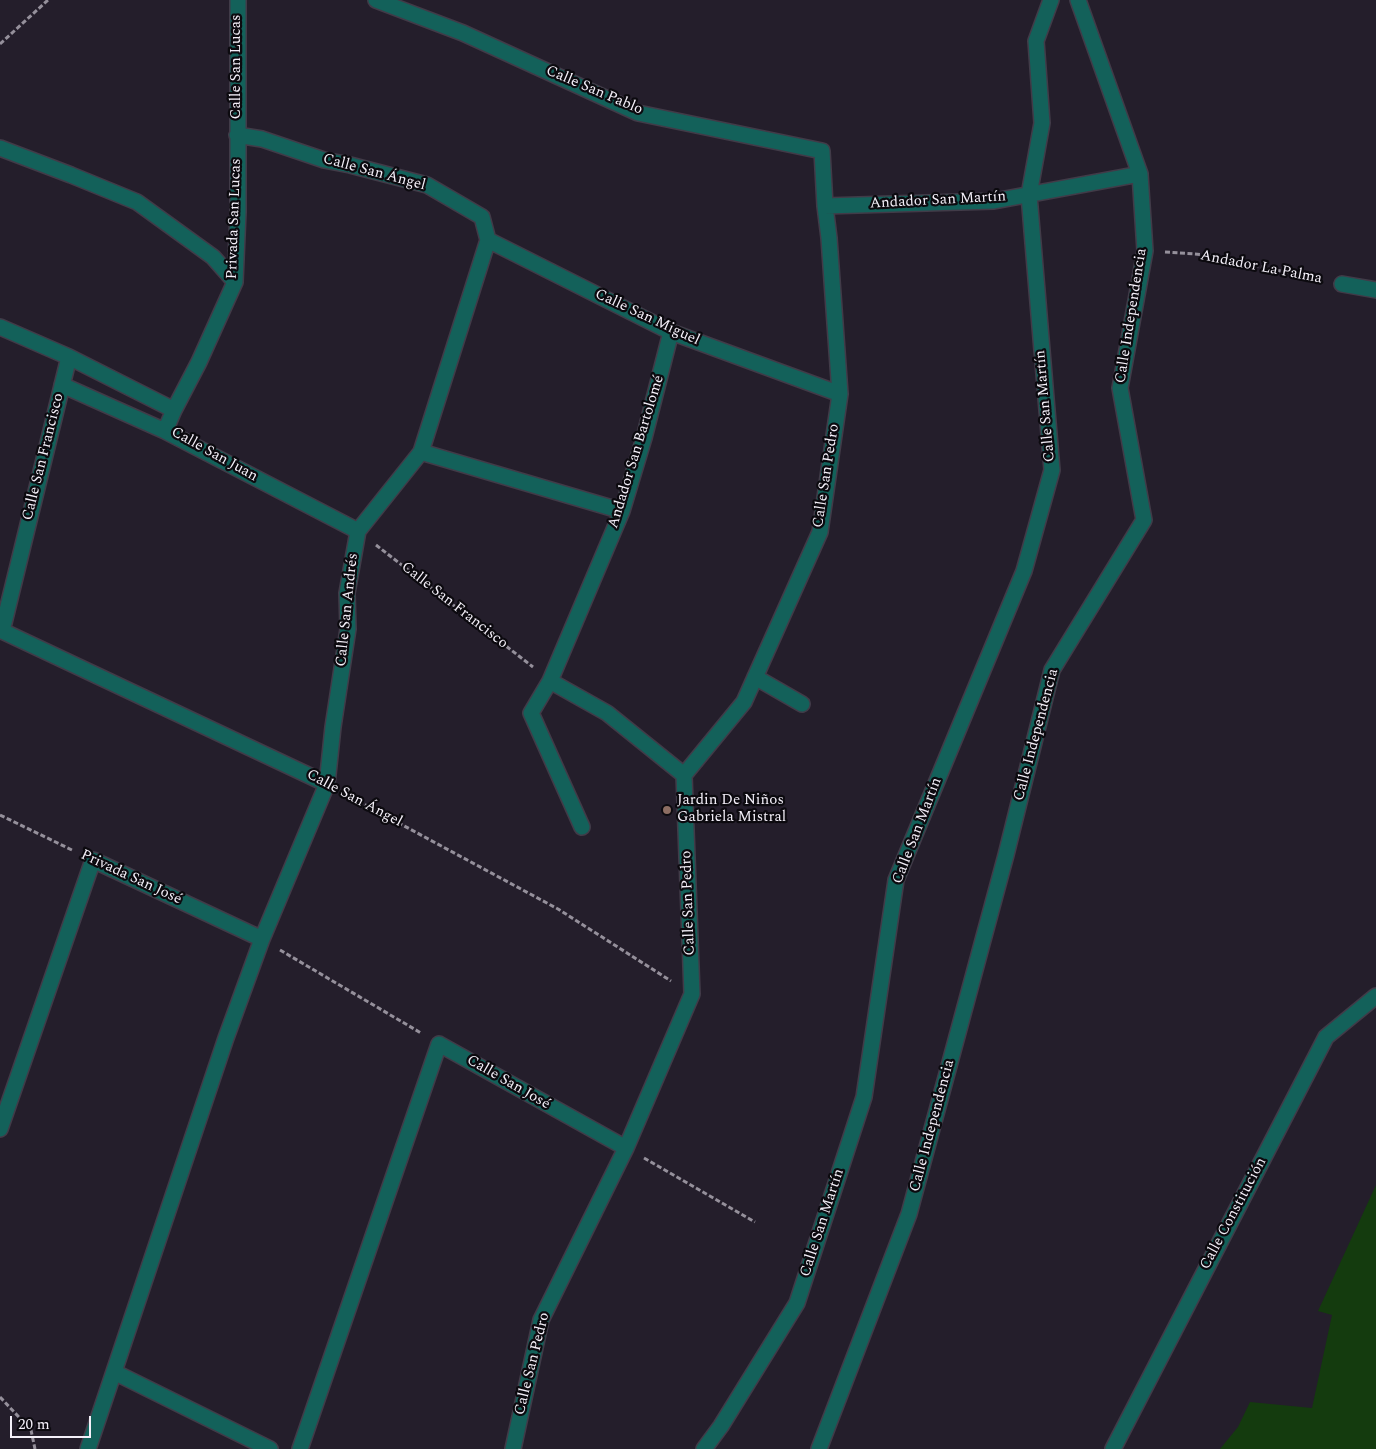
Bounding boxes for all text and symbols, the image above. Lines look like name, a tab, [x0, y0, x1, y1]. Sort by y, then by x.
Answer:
street label: Calle San Lucas	[228, 15, 246, 119]
street label: Calle San Pablo	[543, 62, 645, 120]
street label: Calle San Ángel	[321, 151, 427, 195]
street label: Privada San Lucas	[224, 158, 246, 280]
street label: Andador San Martín	[869, 188, 1007, 214]
street label: Calle Independencia	[1112, 247, 1152, 385]
street label: Andador La Palma	[1199, 247, 1323, 289]
street label: Calle San Miguel	[592, 286, 702, 350]
street label: Calle San Martín	[1032, 349, 1060, 463]
street label: Andador San Bartolomé	[605, 373, 669, 531]
street label: Calle San Francisco	[19, 391, 69, 523]
street label: Calle San Pedro	[810, 423, 844, 529]
street label: Calle San Juan	[168, 424, 260, 486]
street label: Calle San Andrés	[333, 552, 363, 668]
street label: Calle San Francisco	[397, 559, 511, 653]
street label: Calle Independencia	[1011, 667, 1063, 803]
street label: Calle San Ángel	[303, 766, 405, 832]
street label: Calle San Martín	[889, 775, 947, 887]
place label: Jardin De Niños Gabriela Mistral	[677, 792, 786, 827]
marker: Jardin De Niños Gabriela Mistral	[661, 804, 673, 816]
street label: Privada San José	[78, 847, 184, 909]
street label: Calle San Pedro	[678, 850, 700, 956]
street label: Calle San José	[463, 1052, 553, 1114]
street label: Calle Independencia	[907, 1058, 959, 1194]
street label: Calle Constitución	[1197, 1155, 1271, 1273]
street label: Calle San Martín	[797, 1167, 849, 1279]
street label: Calle San Pedro	[512, 1311, 554, 1417]
scale bar	[12, 1406, 94, 1438]
text: 20 m	[18, 1413, 50, 1436]

